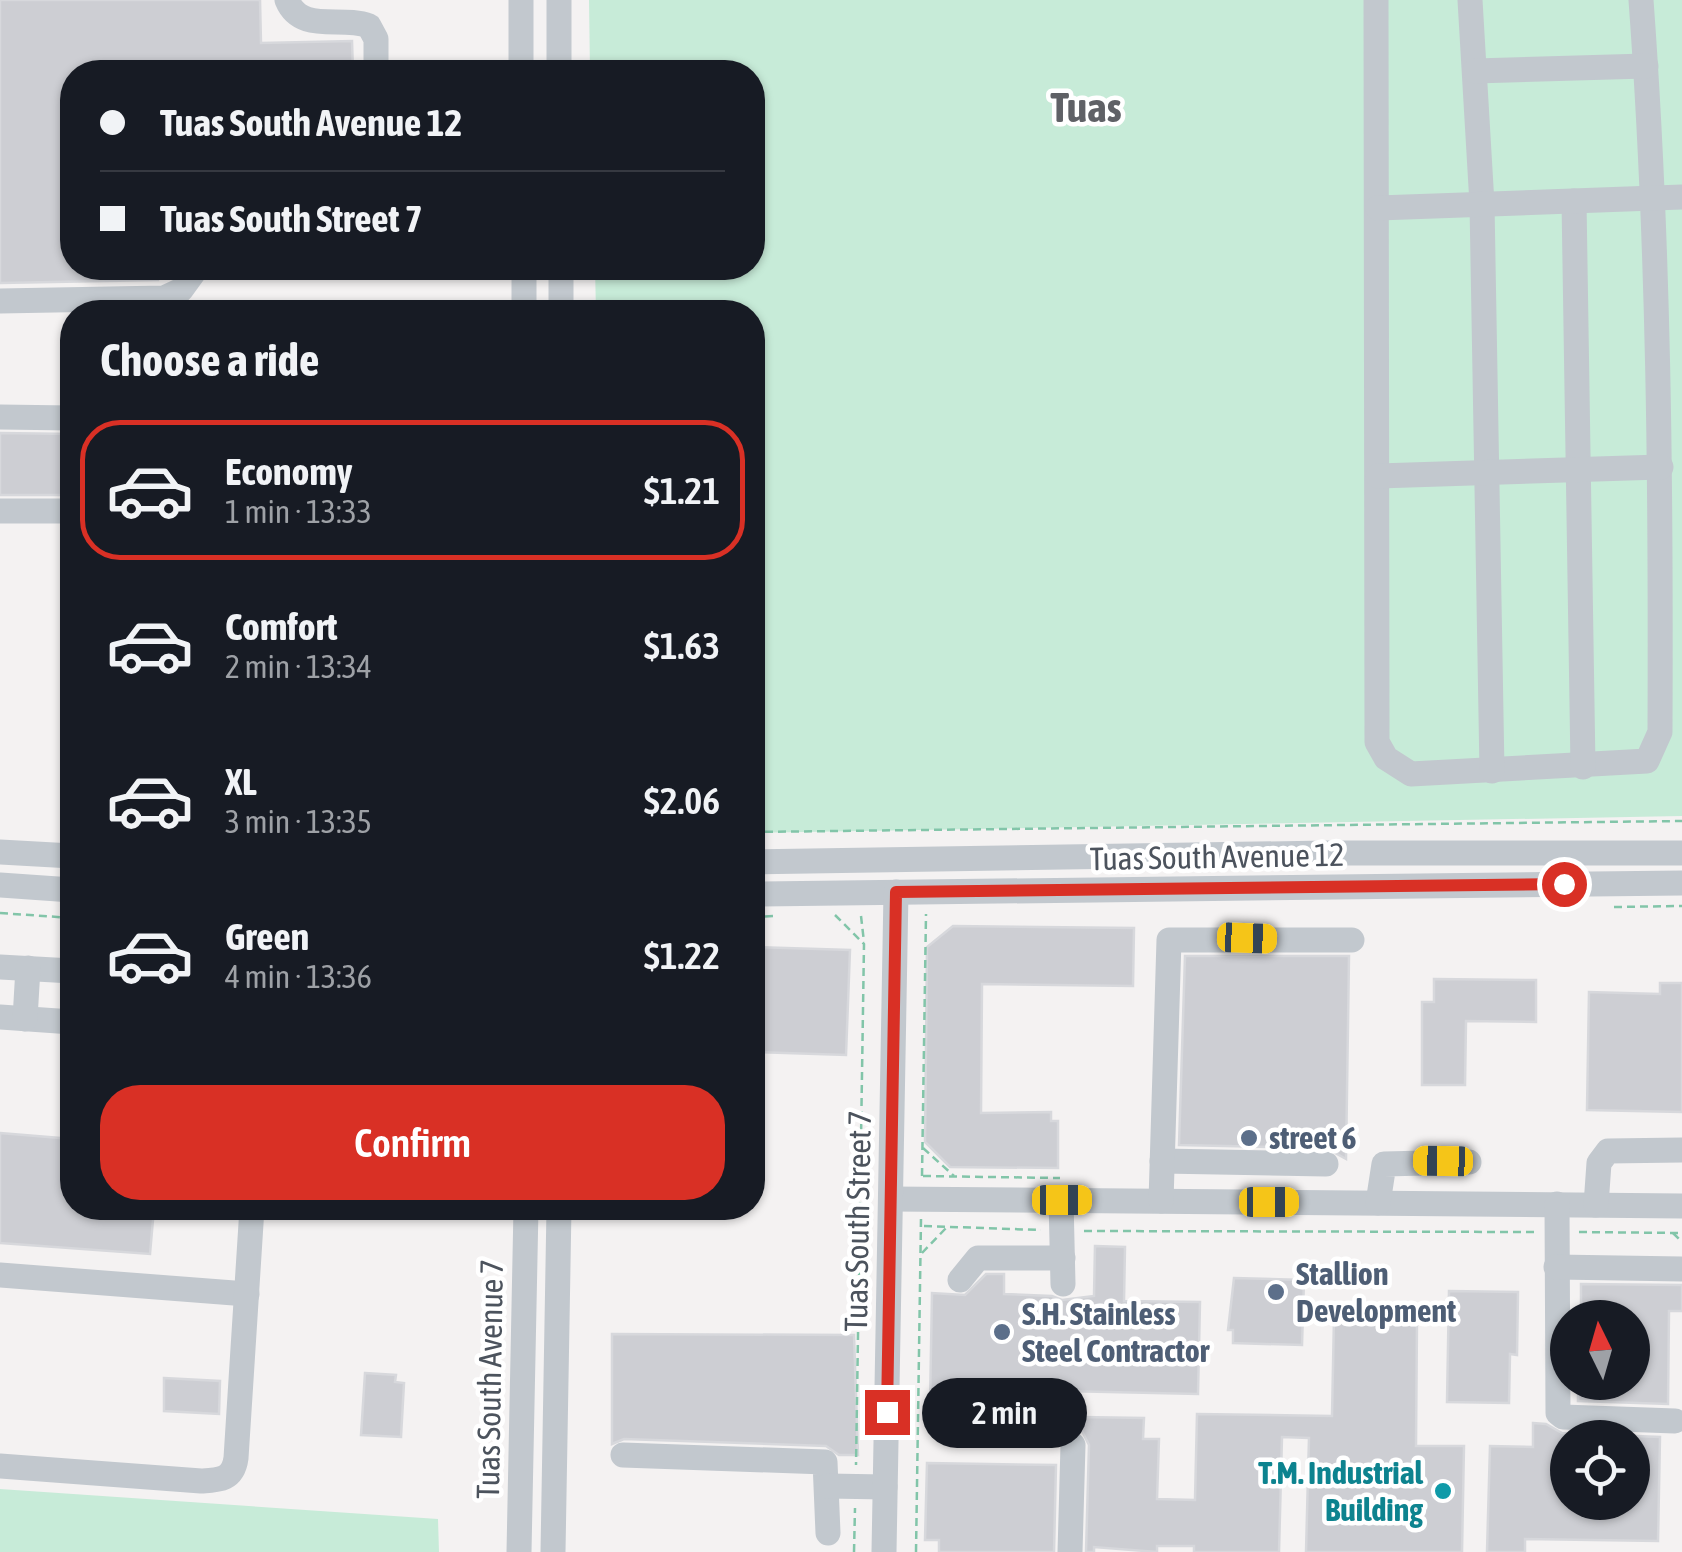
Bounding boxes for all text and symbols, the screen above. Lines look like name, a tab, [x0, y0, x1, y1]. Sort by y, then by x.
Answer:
district label: Tuas	[1051, 83, 1122, 131]
text: Tuas South Avenue 12	[160, 101, 462, 144]
text: Tuas South Street 7	[160, 197, 423, 240]
text: Choose a ride	[100, 334, 319, 386]
icon: car	[105, 445, 195, 535]
text: Economy	[225, 450, 352, 493]
text: $1.21	[644, 469, 720, 512]
text: 1 min · 13:33	[225, 493, 372, 530]
icon: car	[105, 600, 195, 690]
text: Comfort	[225, 605, 337, 648]
text: $1.63	[644, 624, 720, 667]
text: 2 min · 13:34	[225, 648, 372, 685]
icon: car	[105, 755, 195, 845]
text: XL	[225, 760, 257, 803]
text: $2.06	[644, 779, 720, 822]
text: 3 min · 13:35	[225, 803, 372, 840]
street label: Tuas South Avenue 12	[1089, 836, 1345, 877]
route start	[1542, 862, 1587, 907]
icon: car	[105, 910, 195, 1000]
text: Green	[225, 915, 309, 958]
car	[1216, 922, 1278, 954]
text: $1.22	[644, 934, 720, 977]
text: 4 min · 13:36	[225, 958, 372, 995]
button: Confirm	[100, 1085, 725, 1200]
street label: Tuas South Street 7	[837, 1110, 878, 1332]
place label: street 6	[1269, 1119, 1357, 1156]
marker: street 6	[1238, 1127, 1260, 1149]
car	[1413, 1145, 1473, 1177]
car	[1032, 1185, 1092, 1215]
car	[1239, 1187, 1299, 1217]
place label: Stallion Development	[1296, 1255, 1457, 1329]
street label: Tuas South Avenue 7	[469, 1259, 510, 1499]
marker: Stallion Development	[1265, 1281, 1287, 1303]
place label: S.H. Stainless Steel Contractor	[1022, 1295, 1210, 1369]
north arrow	[1550, 1300, 1650, 1400]
map controls	[1550, 1300, 1650, 1520]
marker: S.H. Stainless Steel Contractor	[991, 1321, 1013, 1343]
callout: 2 min	[922, 1377, 1087, 1447]
route end	[865, 1390, 910, 1435]
text: 2 min	[972, 1394, 1037, 1431]
button: locate	[1550, 1420, 1650, 1520]
place label: T.M. Industrial Building	[1258, 1454, 1424, 1528]
marker: T.M. Industrial Building	[1432, 1480, 1454, 1502]

